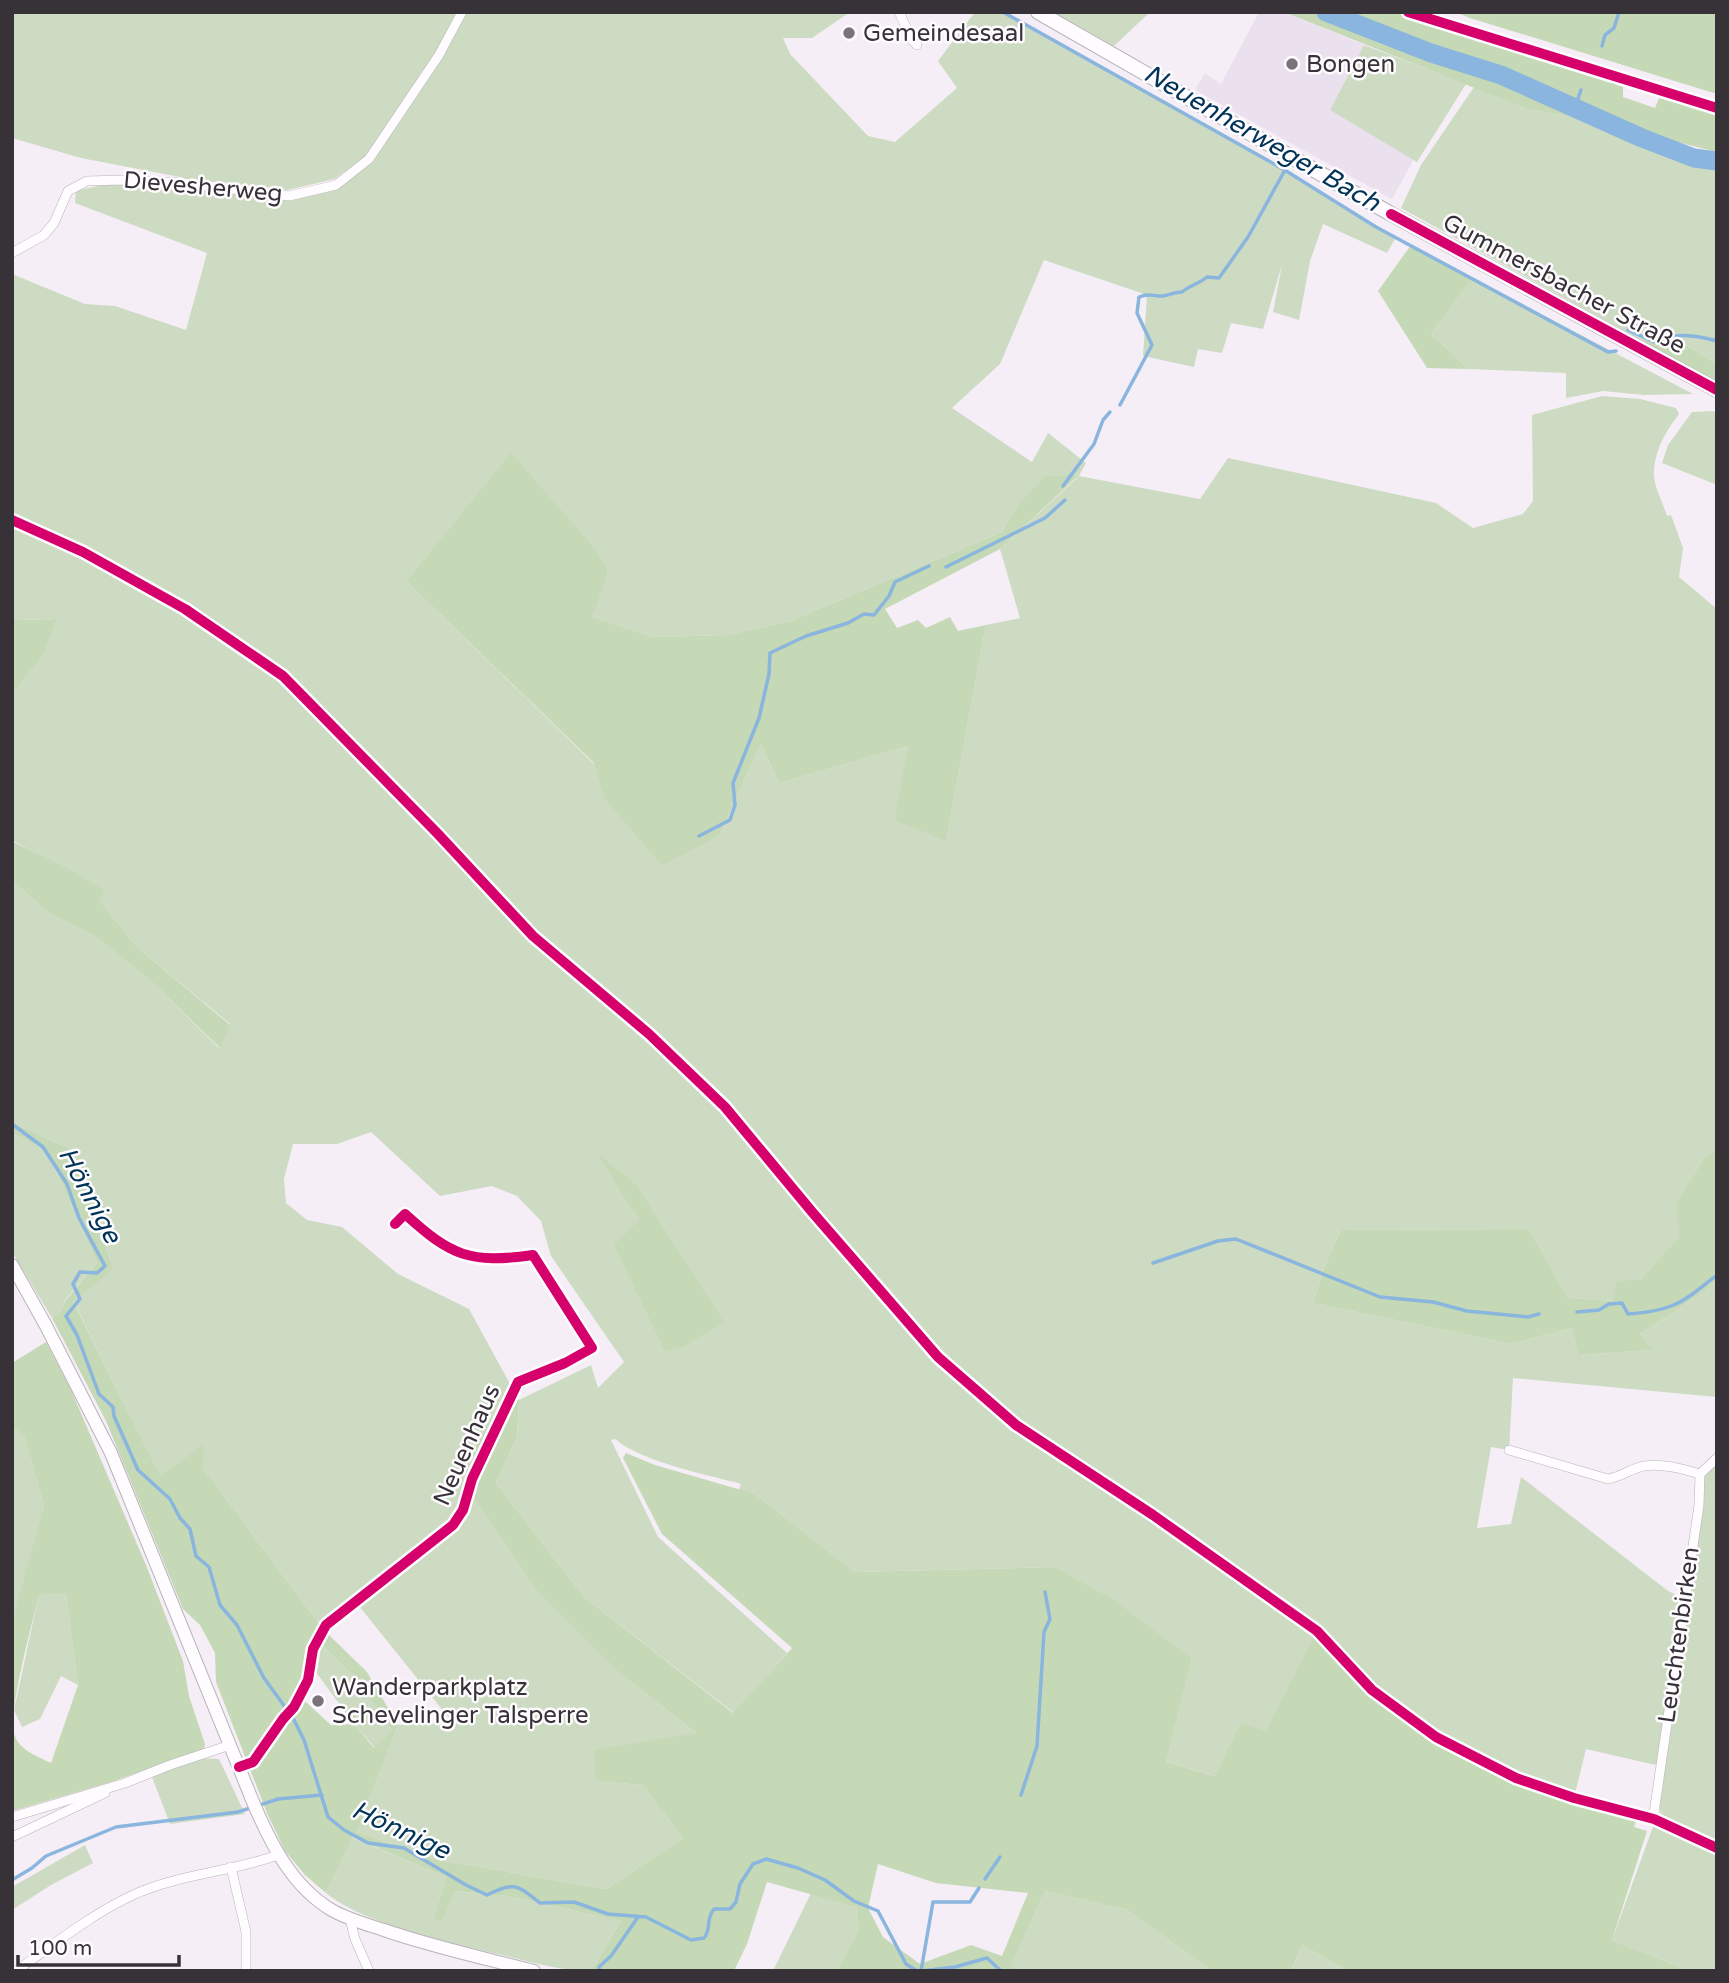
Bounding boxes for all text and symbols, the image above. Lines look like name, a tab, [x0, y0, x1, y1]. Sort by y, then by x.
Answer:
place label: Gemeindesaal	[863, 19, 1024, 48]
marker: Gemeindesaal	[841, 25, 857, 41]
place label: Bongen	[1306, 50, 1395, 79]
marker: Bongen	[1284, 56, 1300, 72]
water label: Neuenherweger Bach	[1138, 58, 1387, 219]
street label: Dievesherweg	[122, 166, 284, 208]
street label: Gummersbacher Straße	[1438, 208, 1690, 360]
water label: Hönnige	[52, 1142, 129, 1249]
street label: Neuenhaus	[427, 1380, 507, 1510]
street label: Leuchtenbirken	[1652, 1545, 1706, 1725]
place label: Wanderparkplatz Schevelinger Talsperre	[332, 1673, 589, 1730]
marker: Wanderparkplatz Schevelinger Talsperre	[310, 1693, 326, 1709]
water label: Hönnige	[347, 1794, 456, 1867]
scale bar	[18, 1924, 178, 1968]
text: 100 m	[28, 1936, 92, 1961]

